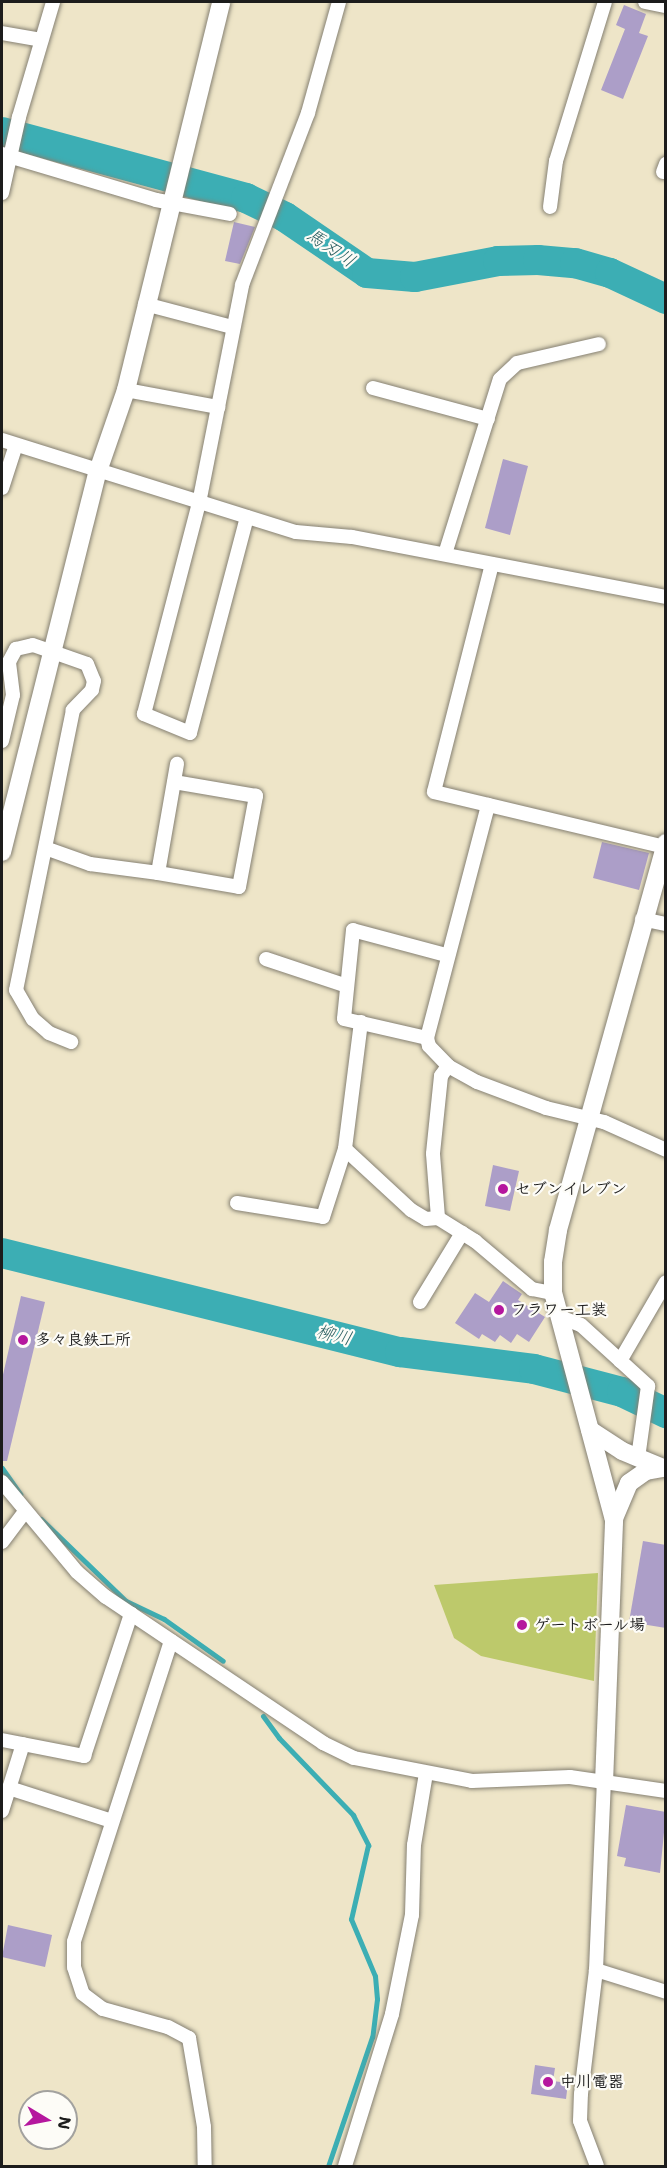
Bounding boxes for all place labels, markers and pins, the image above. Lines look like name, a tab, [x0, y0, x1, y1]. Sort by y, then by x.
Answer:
place label: セブンイレブン	[515, 1179, 627, 1199]
marker: セブンイレブン	[496, 1182, 510, 1196]
place label: フラワー工装	[511, 1300, 607, 1320]
marker: フラワー工装	[492, 1303, 506, 1317]
place label: 多々良鉄工所	[35, 1330, 131, 1350]
marker: 多々良鉄工所	[16, 1333, 30, 1347]
place label: ゲートボール場	[534, 1615, 646, 1635]
marker: ゲートボール場	[515, 1618, 529, 1632]
place label: 中川電器	[560, 2072, 624, 2092]
marker: 中川電器	[541, 2075, 555, 2089]

